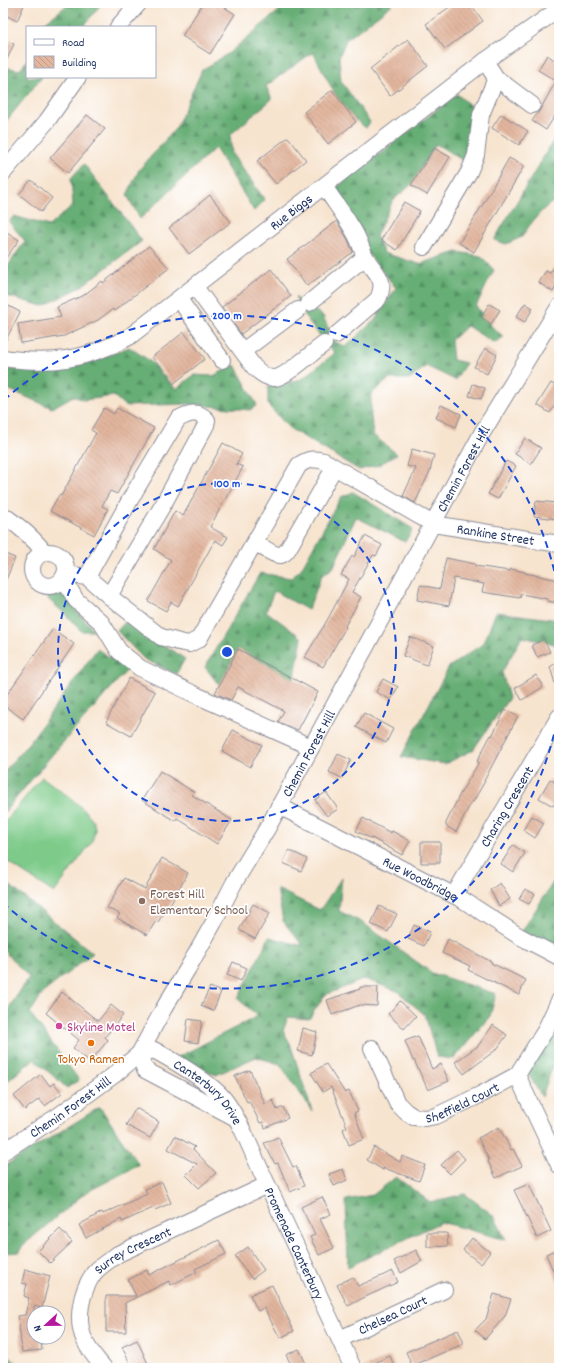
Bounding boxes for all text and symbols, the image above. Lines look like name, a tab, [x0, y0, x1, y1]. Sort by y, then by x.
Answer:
legend	[26, 26, 156, 78]
text: Road	[62, 35, 84, 52]
text: Building	[62, 55, 97, 72]
street label: Rue Biggs	[266, 190, 318, 236]
text: 200 m	[212, 308, 242, 325]
street label: Chemin Forest Hill	[433, 422, 497, 516]
text: 100 m	[214, 476, 240, 493]
street label: Rankine Street	[455, 520, 536, 552]
centre of rings	[220, 645, 234, 659]
street label: Chemin Forest Hill	[278, 707, 342, 801]
street label: Charing Crescent	[476, 763, 540, 852]
street label: Rue Woodbridge	[379, 853, 461, 908]
place label: Forest Hill Elementary School	[150, 885, 249, 921]
marker: Forest Hill Elementary School	[137, 896, 147, 906]
place label: Skyline Motel	[67, 1018, 136, 1038]
marker: Skyline Motel	[54, 1021, 64, 1031]
marker: Tokyo Ramen	[86, 1038, 96, 1048]
place label: Tokyo Ramen	[57, 1050, 125, 1070]
street label: Canterbury Drive	[169, 1055, 246, 1129]
street label: Chemin Forest Hill	[26, 1072, 117, 1144]
street label: Sheffield Court	[424, 1078, 503, 1130]
street label: Promenade Canterbury	[258, 1184, 328, 1304]
street label: Surrey Crescent	[90, 1223, 175, 1280]
street label: Chelsea Court	[355, 1291, 431, 1341]
north arrow	[26, 1305, 66, 1345]
text: N	[30, 1322, 47, 1334]

